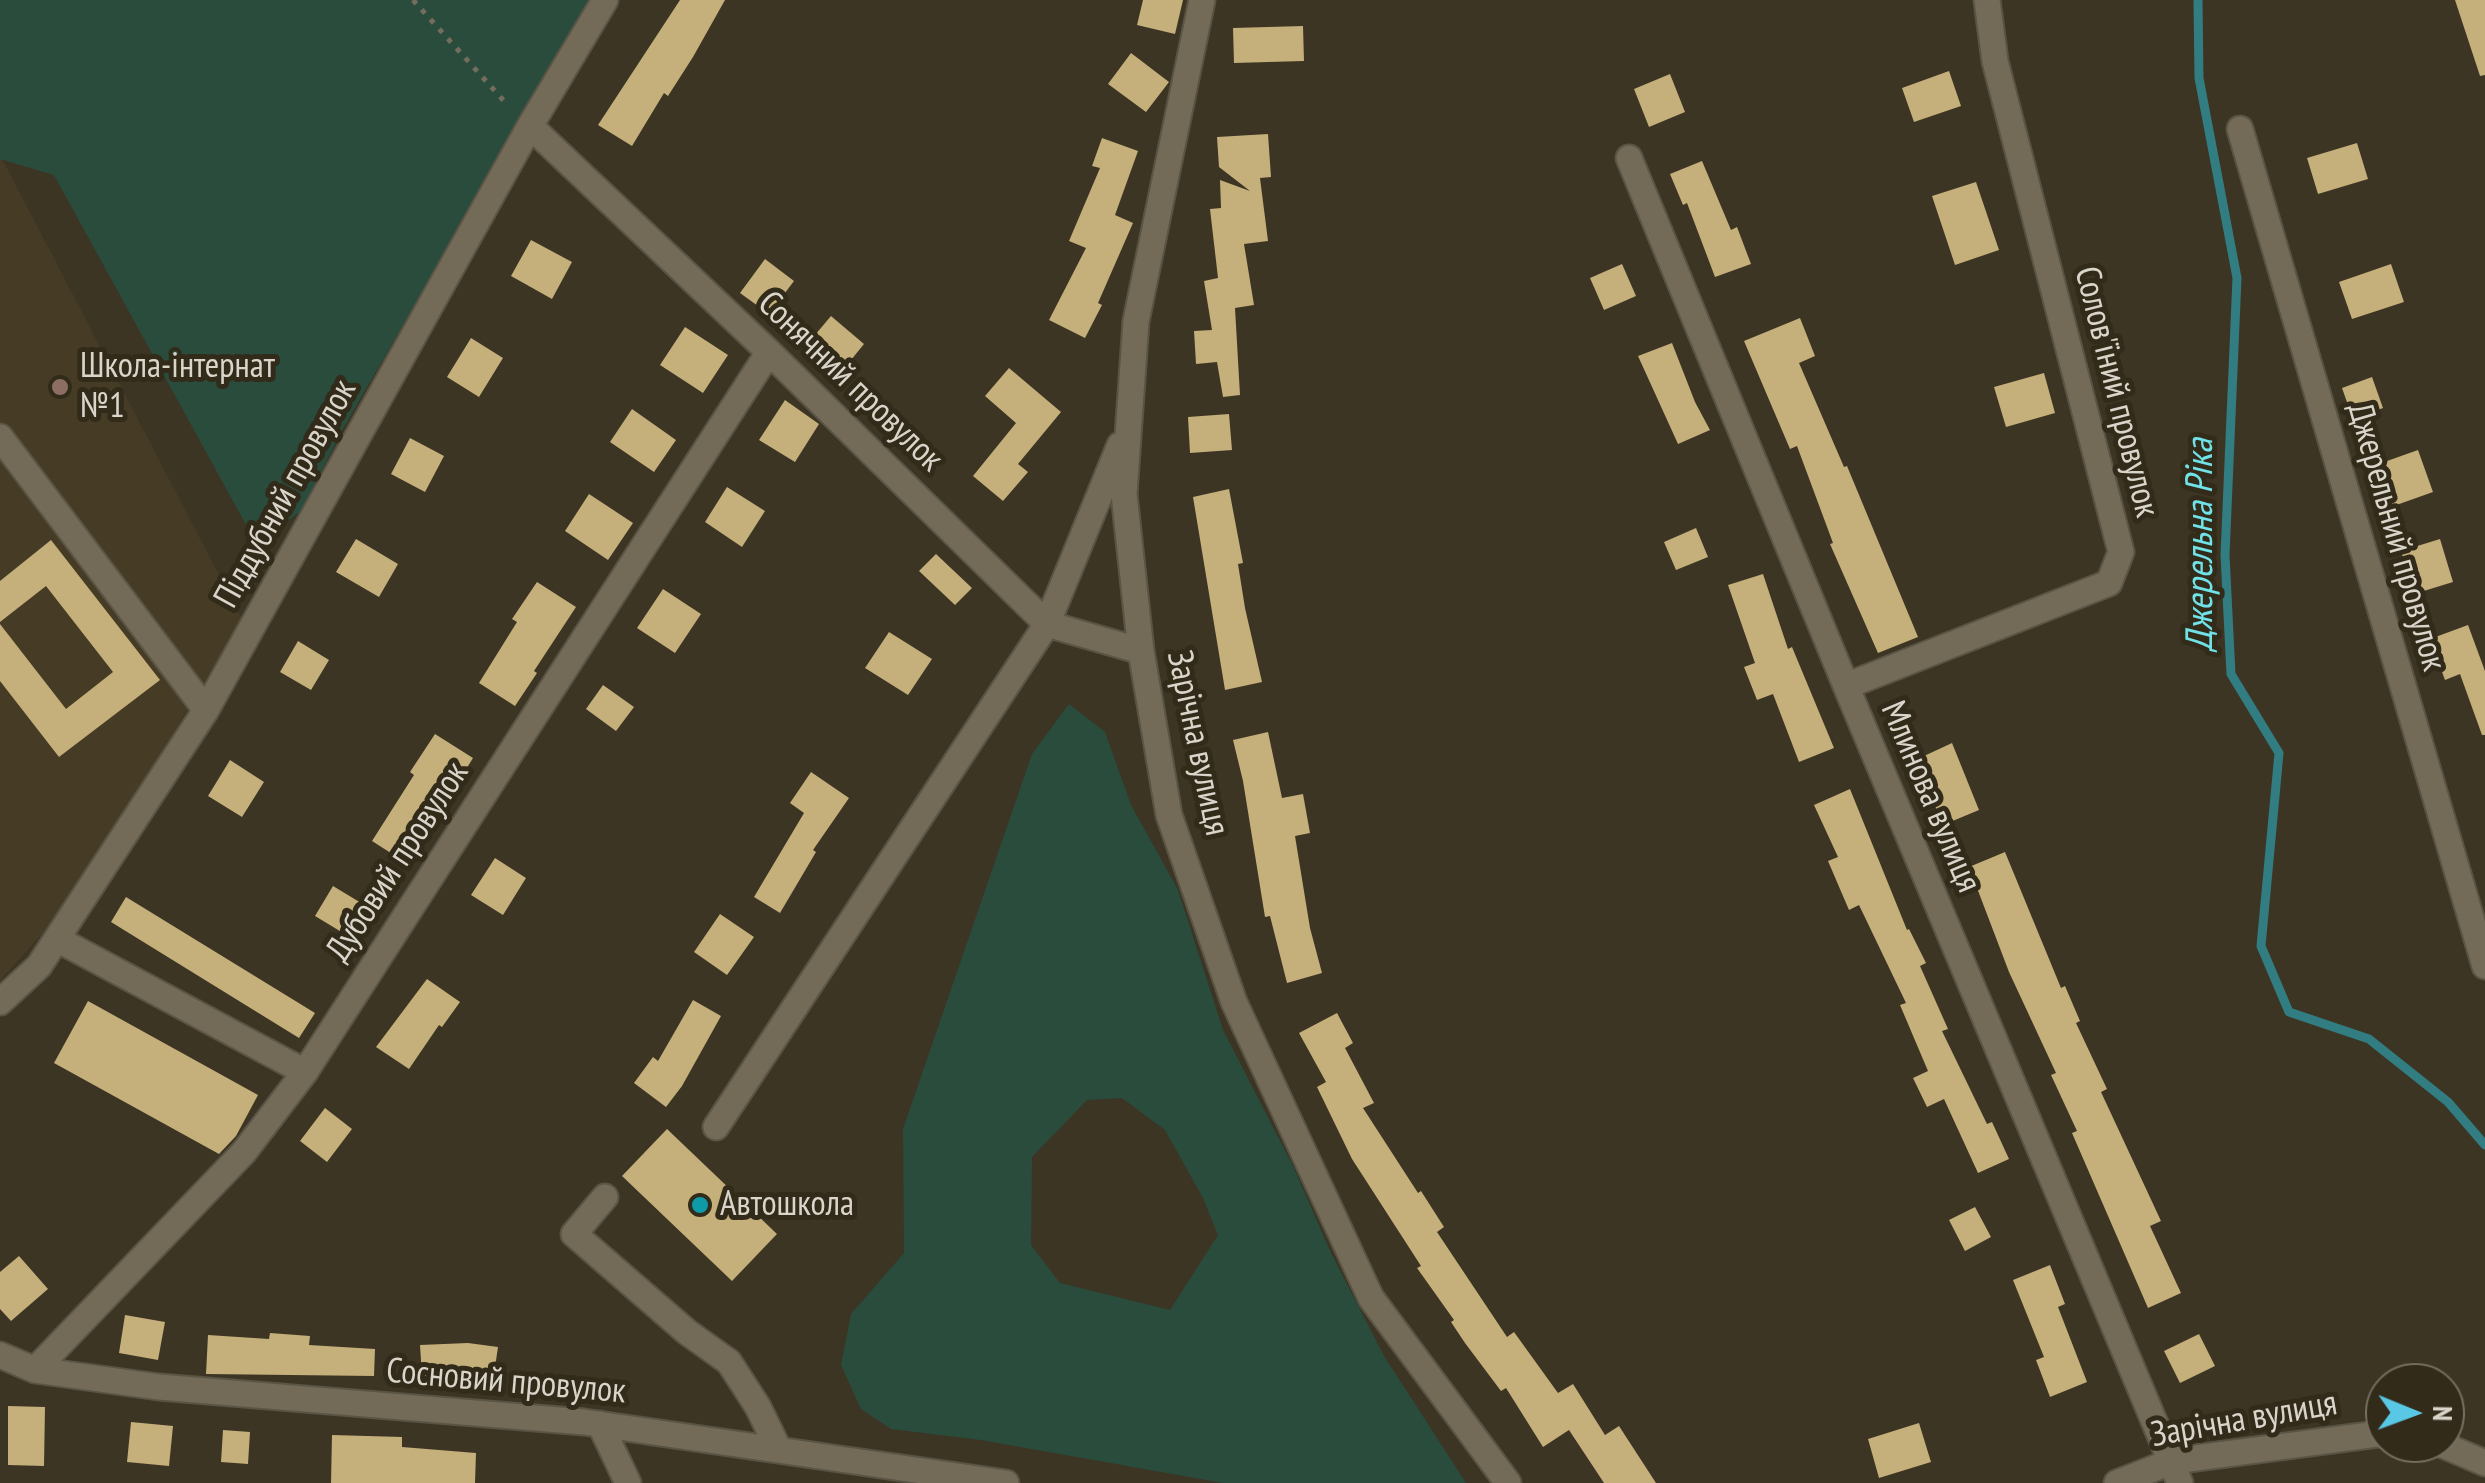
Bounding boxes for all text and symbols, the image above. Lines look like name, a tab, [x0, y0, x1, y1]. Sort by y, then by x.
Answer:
street label: Солов'їний провулок	[2065, 262, 2167, 522]
street label: Сонячний провулок	[749, 283, 951, 481]
place label: Школа-інтернат №1	[80, 346, 275, 428]
street label: Піддубний провулок	[206, 373, 366, 615]
marker: Школа-інтернат №1	[49, 376, 71, 398]
street label: Джерельний провулок	[2338, 398, 2454, 676]
water label: Джерельна Ріка	[2178, 439, 2224, 651]
street label: Зарічна вулиця	[1157, 647, 1237, 839]
street label: Млинова вулиця	[1871, 695, 1989, 899]
street label: Дубовий провулок	[318, 755, 478, 969]
place label: Автошкола	[720, 1184, 854, 1226]
marker: Автошкола	[689, 1194, 711, 1216]
street label: Сосновий провулок	[384, 1351, 628, 1413]
north arrow	[2365, 1363, 2465, 1463]
street label: Зарічна вулиця	[2148, 1383, 2340, 1457]
text: N	[2425, 1406, 2462, 1421]

